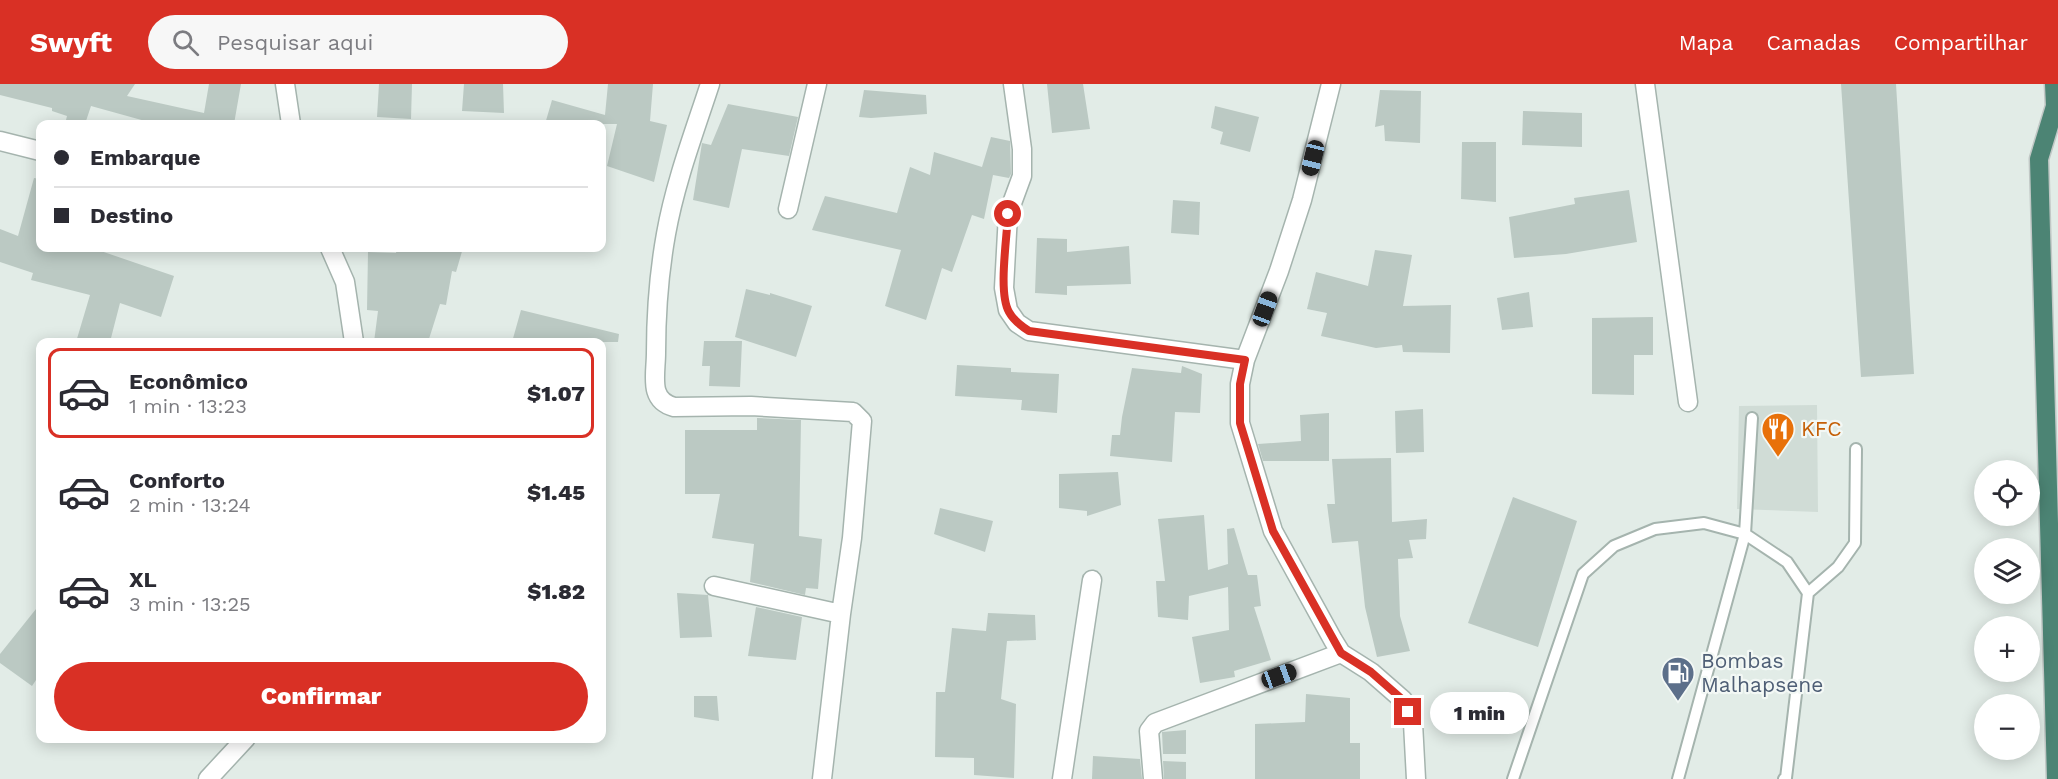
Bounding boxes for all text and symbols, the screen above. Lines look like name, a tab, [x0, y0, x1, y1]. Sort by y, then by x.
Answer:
search box	[148, 15, 568, 69]
text: Swyft	[30, 26, 112, 59]
icon: search	[169, 26, 202, 59]
text: Pesquisar aqui	[217, 30, 373, 55]
text: Mapa	[1679, 30, 1733, 55]
text: Camadas	[1766, 30, 1861, 55]
text: Compartilhar	[1894, 30, 2028, 55]
car	[1300, 138, 1326, 178]
text: Embarque	[90, 145, 200, 170]
route start	[994, 200, 1021, 227]
text: Destino	[90, 203, 173, 228]
car	[1250, 289, 1280, 329]
icon: car	[57, 366, 111, 420]
text: Econômico	[129, 369, 248, 394]
text: $1.07	[527, 381, 585, 406]
text: 1 min · 13:23	[129, 394, 247, 418]
restaurant icon: KFC	[1760, 411, 1796, 458]
place label: KFC	[1801, 416, 1842, 441]
map controls	[1974, 460, 2040, 760]
button: locate	[1974, 460, 2040, 526]
icon: car	[57, 465, 111, 519]
text: Conforto	[129, 468, 225, 493]
text: $1.45	[527, 480, 585, 505]
text: 2 min · 13:24	[129, 493, 251, 517]
button: layers	[1974, 538, 2040, 604]
icon: car	[57, 564, 111, 618]
text: XL	[129, 567, 157, 592]
text: $1.82	[527, 579, 585, 604]
text: 3 min · 13:25	[129, 592, 251, 616]
button: +	[1974, 616, 2040, 682]
place label: Bombas Malhapsene	[1701, 648, 1823, 697]
fuel station icon: Bombas Malhapsene	[1660, 655, 1696, 702]
car	[1259, 661, 1299, 691]
button: Confirmar	[54, 662, 588, 731]
callout: 1 min	[1429, 691, 1528, 733]
button: −	[1974, 694, 2040, 760]
route end	[1394, 698, 1421, 725]
text: 1 min	[1454, 701, 1505, 725]

